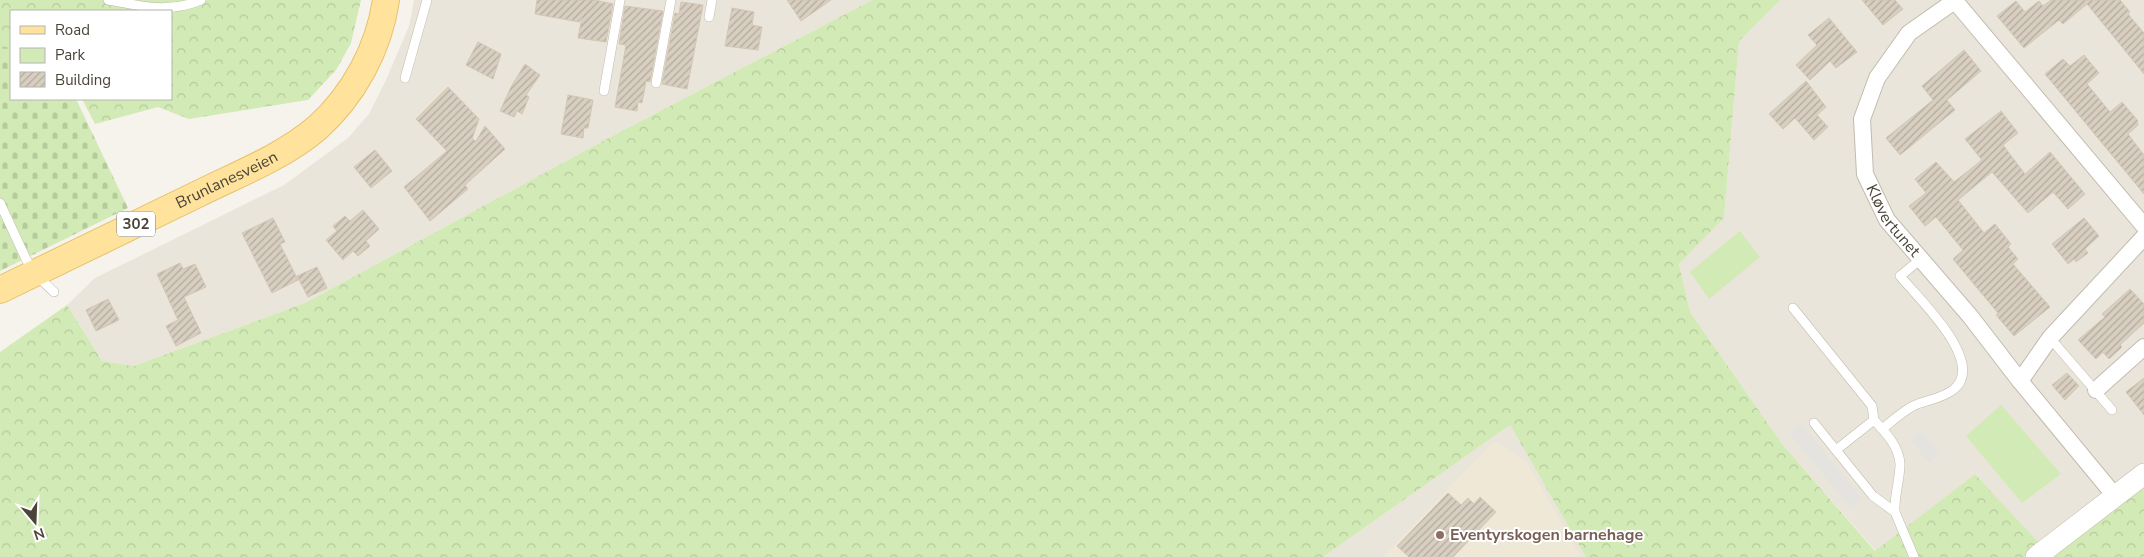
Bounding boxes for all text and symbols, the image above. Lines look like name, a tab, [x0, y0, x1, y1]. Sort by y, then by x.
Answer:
legend	[10, 10, 172, 100]
text: Road	[55, 20, 90, 40]
text: Park	[55, 45, 85, 65]
text: Building	[55, 70, 111, 90]
street label: Brunlanesveien	[172, 146, 282, 214]
street label: Kløvertunet	[1861, 181, 1925, 262]
road number: 302	[117, 212, 155, 236]
north arrow	[10, 497, 60, 547]
text: N	[31, 523, 47, 545]
place label: Eventyrskogen barnehage	[1450, 524, 1643, 546]
marker: Eventyrskogen barnehage	[1434, 529, 1446, 541]

